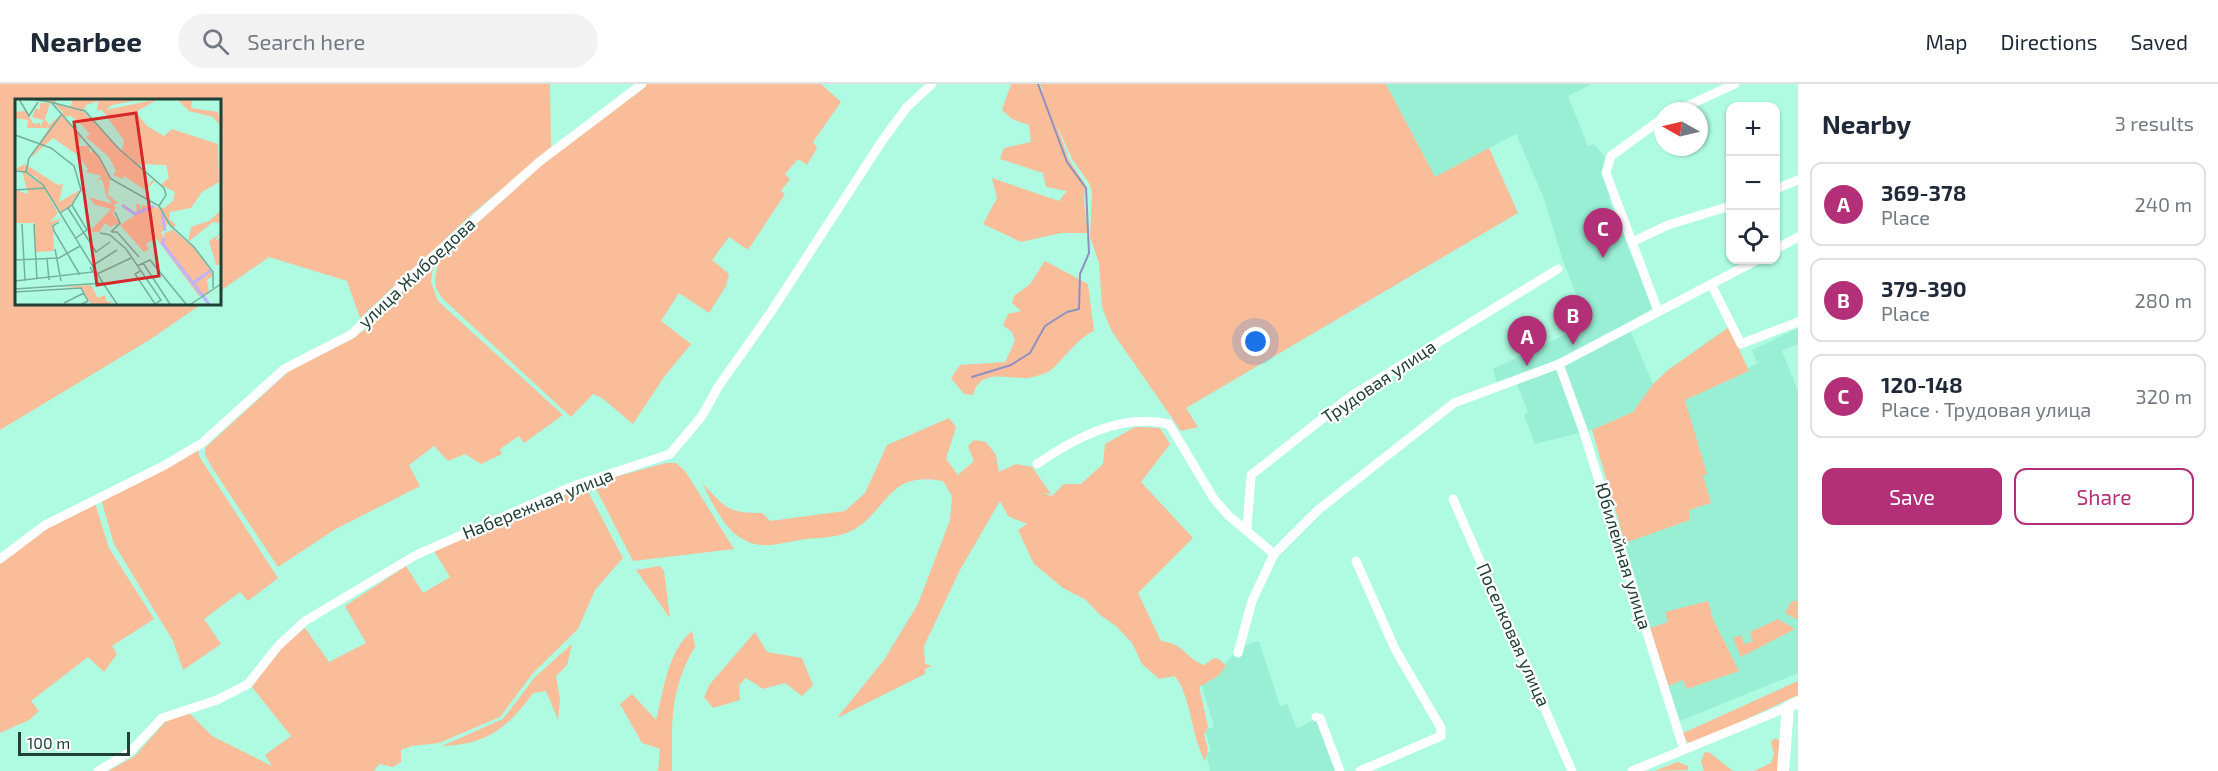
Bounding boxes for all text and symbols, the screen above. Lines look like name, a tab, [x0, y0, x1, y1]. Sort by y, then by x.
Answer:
search box	[178, 14, 598, 68]
text: Nearbee	[30, 24, 142, 58]
icon: search	[199, 25, 232, 58]
text: Search here	[247, 28, 365, 54]
text: Map	[1925, 29, 1968, 54]
text: Directions	[2001, 29, 2097, 54]
text: Saved	[2130, 29, 2188, 54]
inset map	[15, 99, 220, 304]
north arrow	[1654, 102, 1708, 156]
map controls	[1726, 102, 1780, 264]
button: +	[1726, 102, 1780, 156]
text: Nearby	[1822, 108, 1911, 139]
text: 3 results	[2115, 111, 2194, 135]
button: −	[1726, 156, 1780, 210]
text: 369-378	[1881, 179, 1966, 205]
text: A	[1837, 192, 1850, 216]
text: 240 m	[2134, 192, 2192, 216]
text: Place	[1881, 205, 1930, 229]
pin: C	[1584, 208, 1622, 258]
button: locate	[1726, 210, 1780, 264]
street label: улица Жибоедова	[353, 212, 479, 332]
text: 379-390	[1881, 275, 1967, 301]
text: B	[1837, 288, 1850, 312]
text: 280 m	[2135, 288, 2192, 312]
pin: B	[1554, 296, 1592, 345]
text: Place	[1881, 301, 1930, 325]
pin: A	[1508, 316, 1546, 366]
your location	[1241, 327, 1270, 356]
street label: Трудовая улица	[1317, 335, 1440, 427]
text: 120-148	[1881, 371, 1963, 397]
text: C	[1838, 384, 1849, 408]
text: 320 m	[2136, 384, 2192, 408]
text: Place · Трудовая улица	[1881, 397, 2091, 421]
street label: Набережная улица	[459, 463, 616, 543]
button: Save	[1822, 468, 2002, 525]
button: Share	[2014, 468, 2194, 525]
street label: Юбилейная улица	[1591, 480, 1657, 632]
street label: Поселковая улица	[1472, 559, 1555, 710]
scale bar	[18, 729, 130, 756]
text: 100 m	[27, 733, 70, 752]

